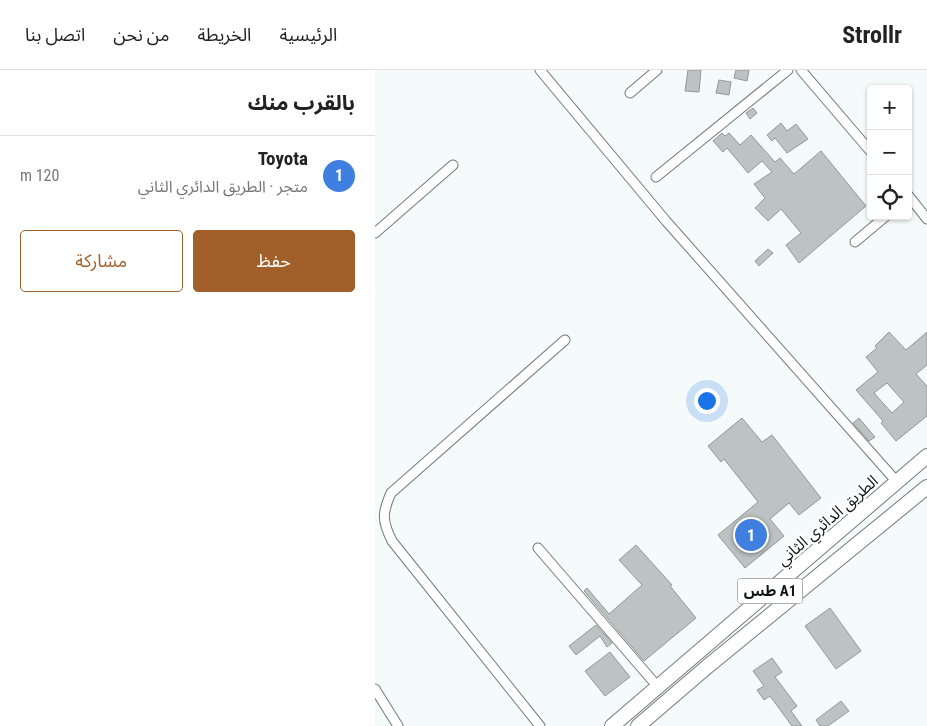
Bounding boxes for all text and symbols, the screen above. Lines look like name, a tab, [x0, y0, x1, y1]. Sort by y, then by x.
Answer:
text: Strollr	[842, 21, 902, 49]
text: اتصل بنا	[25, 24, 85, 45]
text: من نحن	[113, 24, 169, 45]
text: الخريطة	[197, 24, 251, 45]
text: الرئيسية	[279, 24, 337, 45]
map controls	[867, 85, 912, 220]
button: +	[867, 85, 912, 130]
text: بالقرب منك	[248, 91, 355, 115]
button: −	[867, 130, 912, 175]
text: Toyota	[258, 147, 308, 170]
text: 120 m	[20, 166, 59, 185]
text: 1	[335, 166, 343, 185]
button: locate	[867, 175, 912, 220]
text: متجر · الطريق الدائري الثاني	[138, 177, 308, 196]
button: مشاركة	[20, 230, 183, 292]
button: حفظ	[193, 230, 355, 292]
your location	[694, 388, 720, 414]
street label: الطريق الدائري الثاني	[773, 471, 884, 572]
pin: 1	[735, 516, 767, 554]
road number: طس A1	[737, 578, 803, 604]

